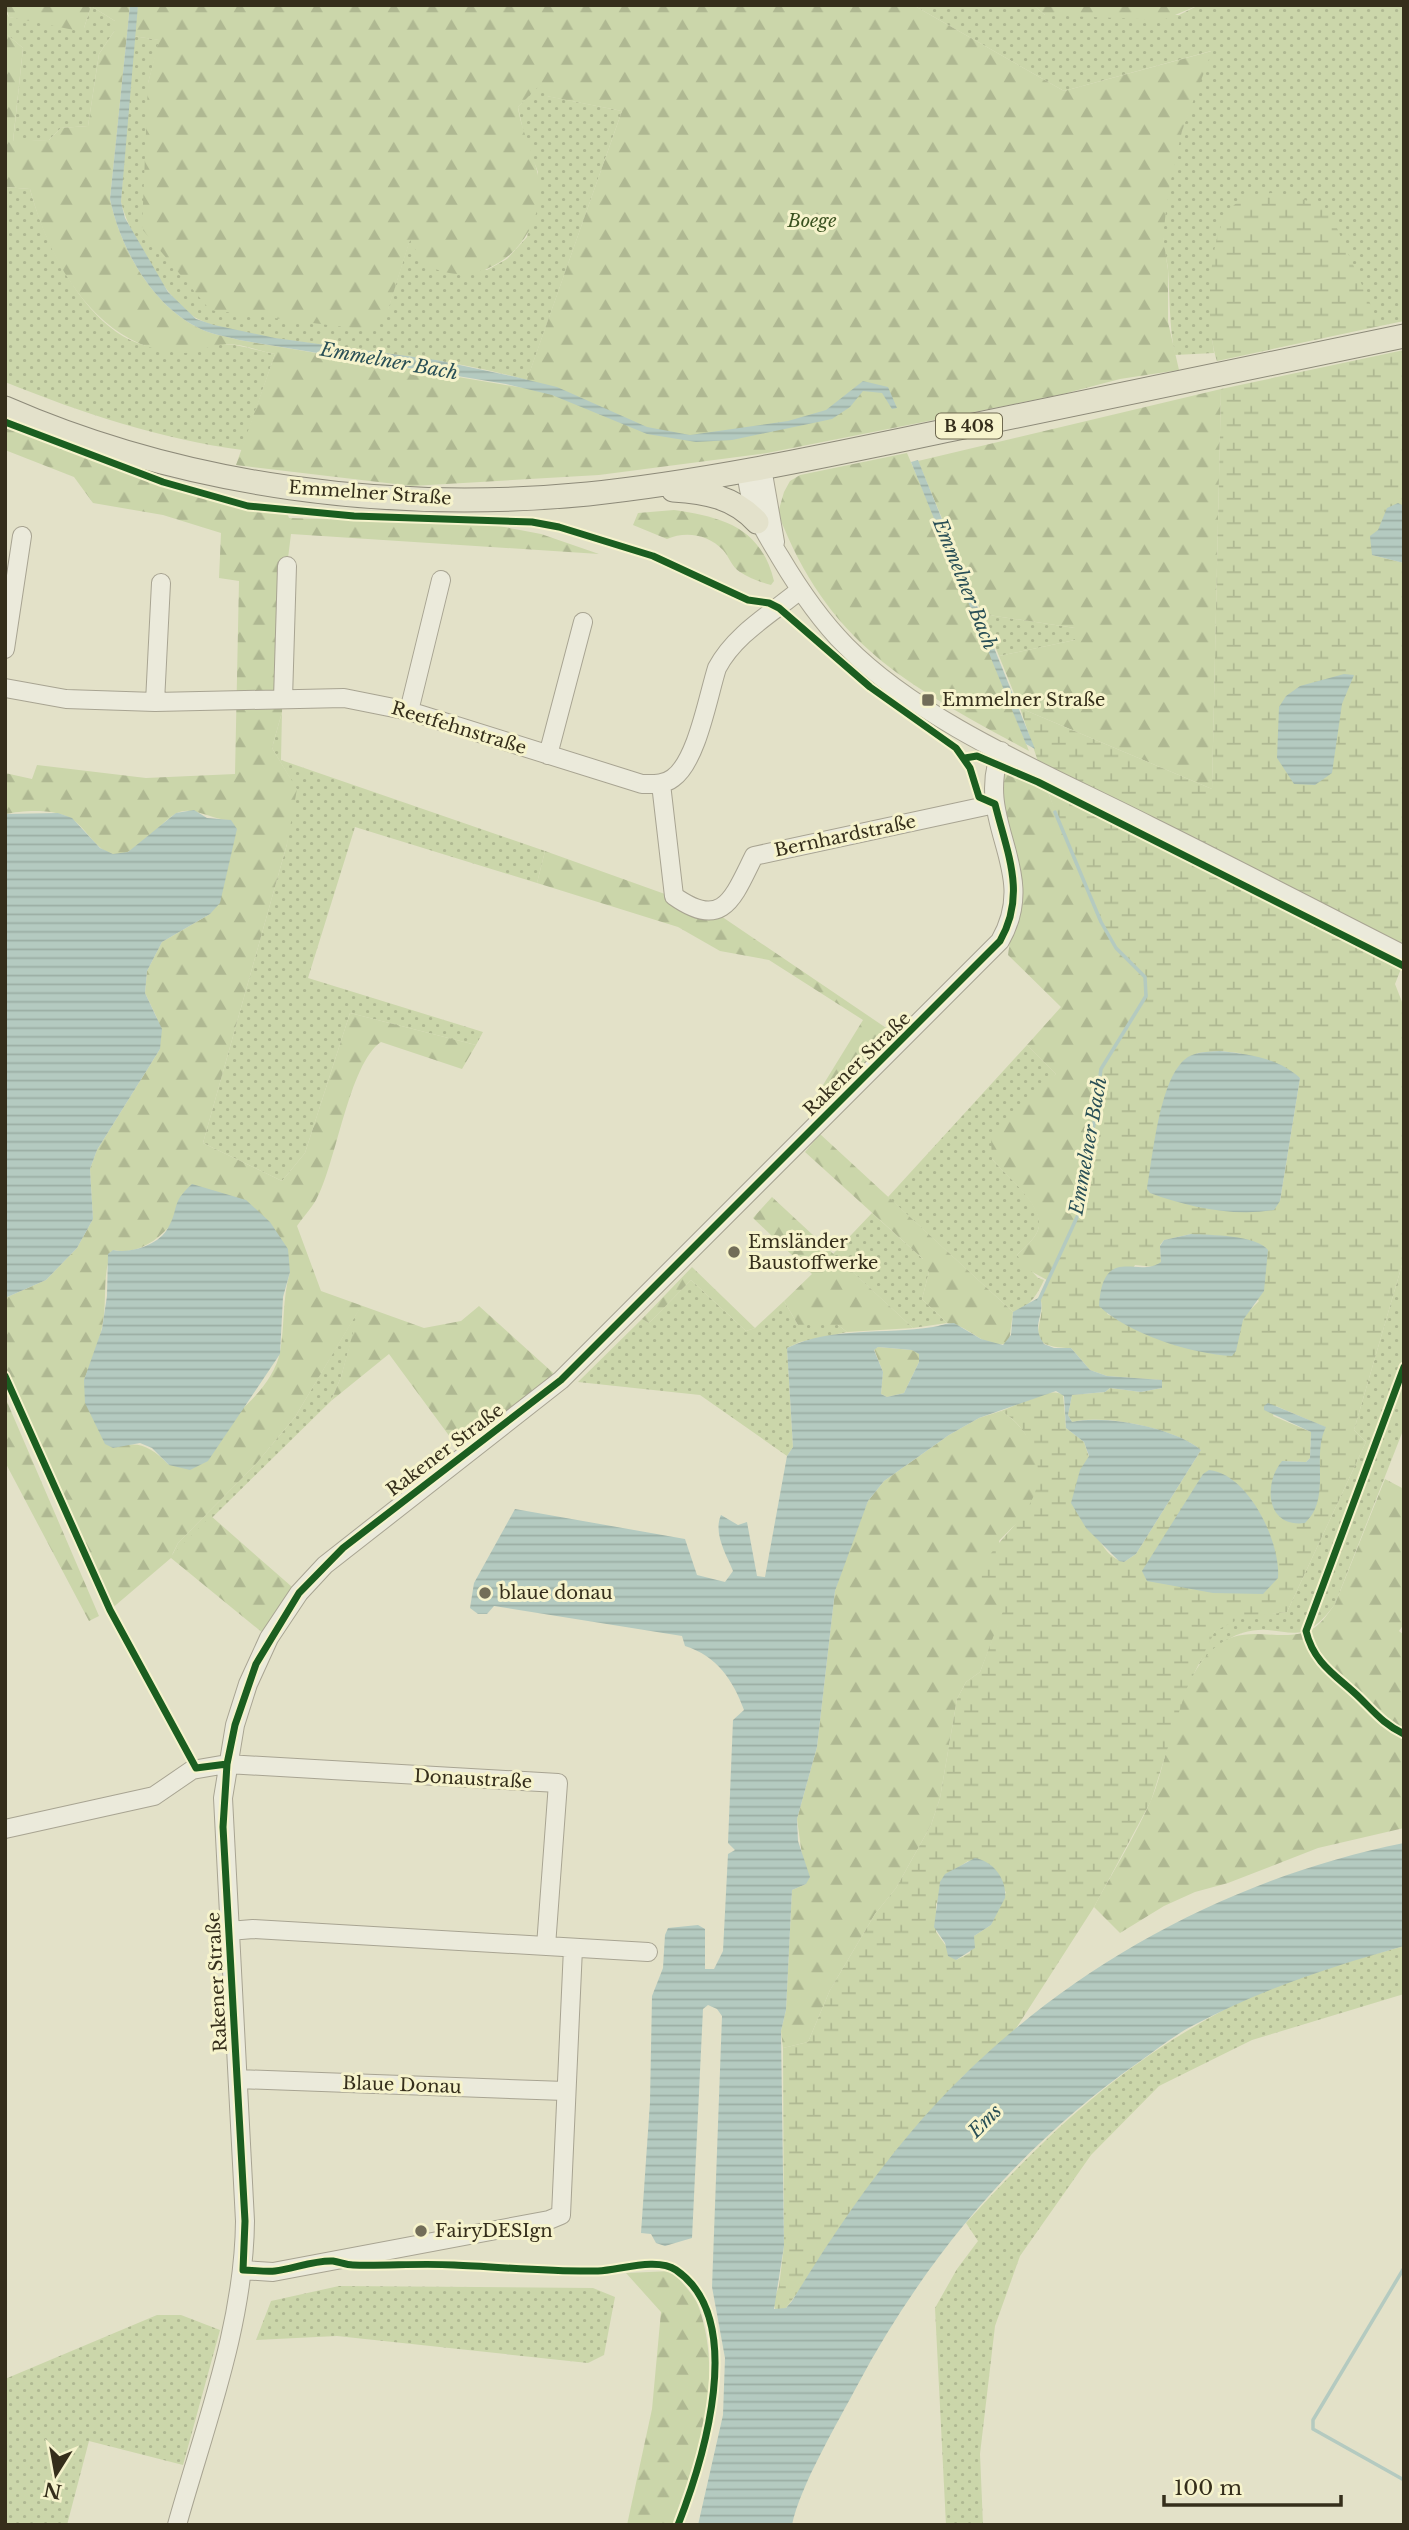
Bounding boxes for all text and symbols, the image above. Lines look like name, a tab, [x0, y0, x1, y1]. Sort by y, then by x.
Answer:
park label: Boege	[787, 210, 836, 232]
water label: Emmelner Bach	[317, 337, 460, 384]
road number: B 408	[936, 414, 1002, 438]
street label: Emmelner Straße	[288, 476, 452, 510]
water label: Emmelner Bach	[928, 514, 1002, 653]
place label: Emmelner Straße	[942, 689, 1105, 711]
marker: Emmelner Straße	[920, 692, 936, 708]
street label: Reetfehnstraße	[389, 697, 529, 759]
street label: Bernhardstraße	[772, 810, 918, 862]
street label: Rakener Straße	[799, 1007, 915, 1121]
water label: Emmelner Bach	[1064, 1075, 1111, 1218]
place label: Emsländer Baustoffwerke	[748, 1231, 878, 1274]
marker: Emsländer Baustoffwerke	[726, 1244, 742, 1260]
street label: Rakener Straße	[382, 1399, 508, 1501]
place label: blaue donau	[498, 1582, 613, 1604]
marker: blaue donau	[477, 1585, 493, 1601]
street label: Donaustraße	[413, 1765, 533, 1793]
street label: Rakener Straße	[202, 1911, 232, 2053]
street label: Blaue Donau	[342, 2072, 462, 2098]
water label: Ems	[963, 2100, 1006, 2143]
place label: FairyDESIgn	[435, 2220, 553, 2242]
marker: FairyDESIgn	[413, 2223, 429, 2239]
north arrow	[21, 2439, 91, 2509]
scale bar	[1164, 2464, 1341, 2508]
text: 100 m	[1174, 2475, 1242, 2501]
text: N	[42, 2477, 64, 2503]

